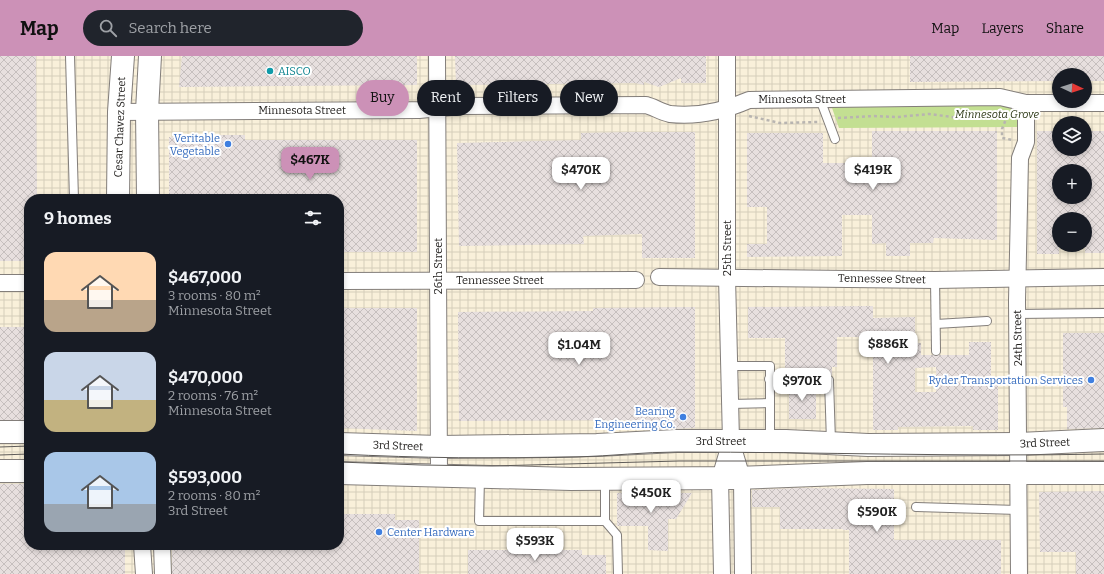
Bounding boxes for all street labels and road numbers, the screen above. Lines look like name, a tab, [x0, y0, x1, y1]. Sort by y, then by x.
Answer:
street label: Cesar Chavez Street	[112, 76, 128, 178]
street label: Minnesota Street	[758, 93, 846, 106]
street label: Minnesota Street	[258, 104, 346, 117]
street label: 25th Street	[721, 220, 734, 276]
street label: 26th Street	[432, 238, 445, 294]
street label: Tennessee Street	[838, 272, 926, 286]
street label: Tennessee Street	[456, 274, 544, 287]
street label: 24th Street	[1011, 310, 1025, 366]
street label: 3rd Street	[696, 435, 746, 448]
street label: 3rd Street	[1020, 436, 1070, 450]
street label: 3rd Street	[373, 439, 423, 453]

